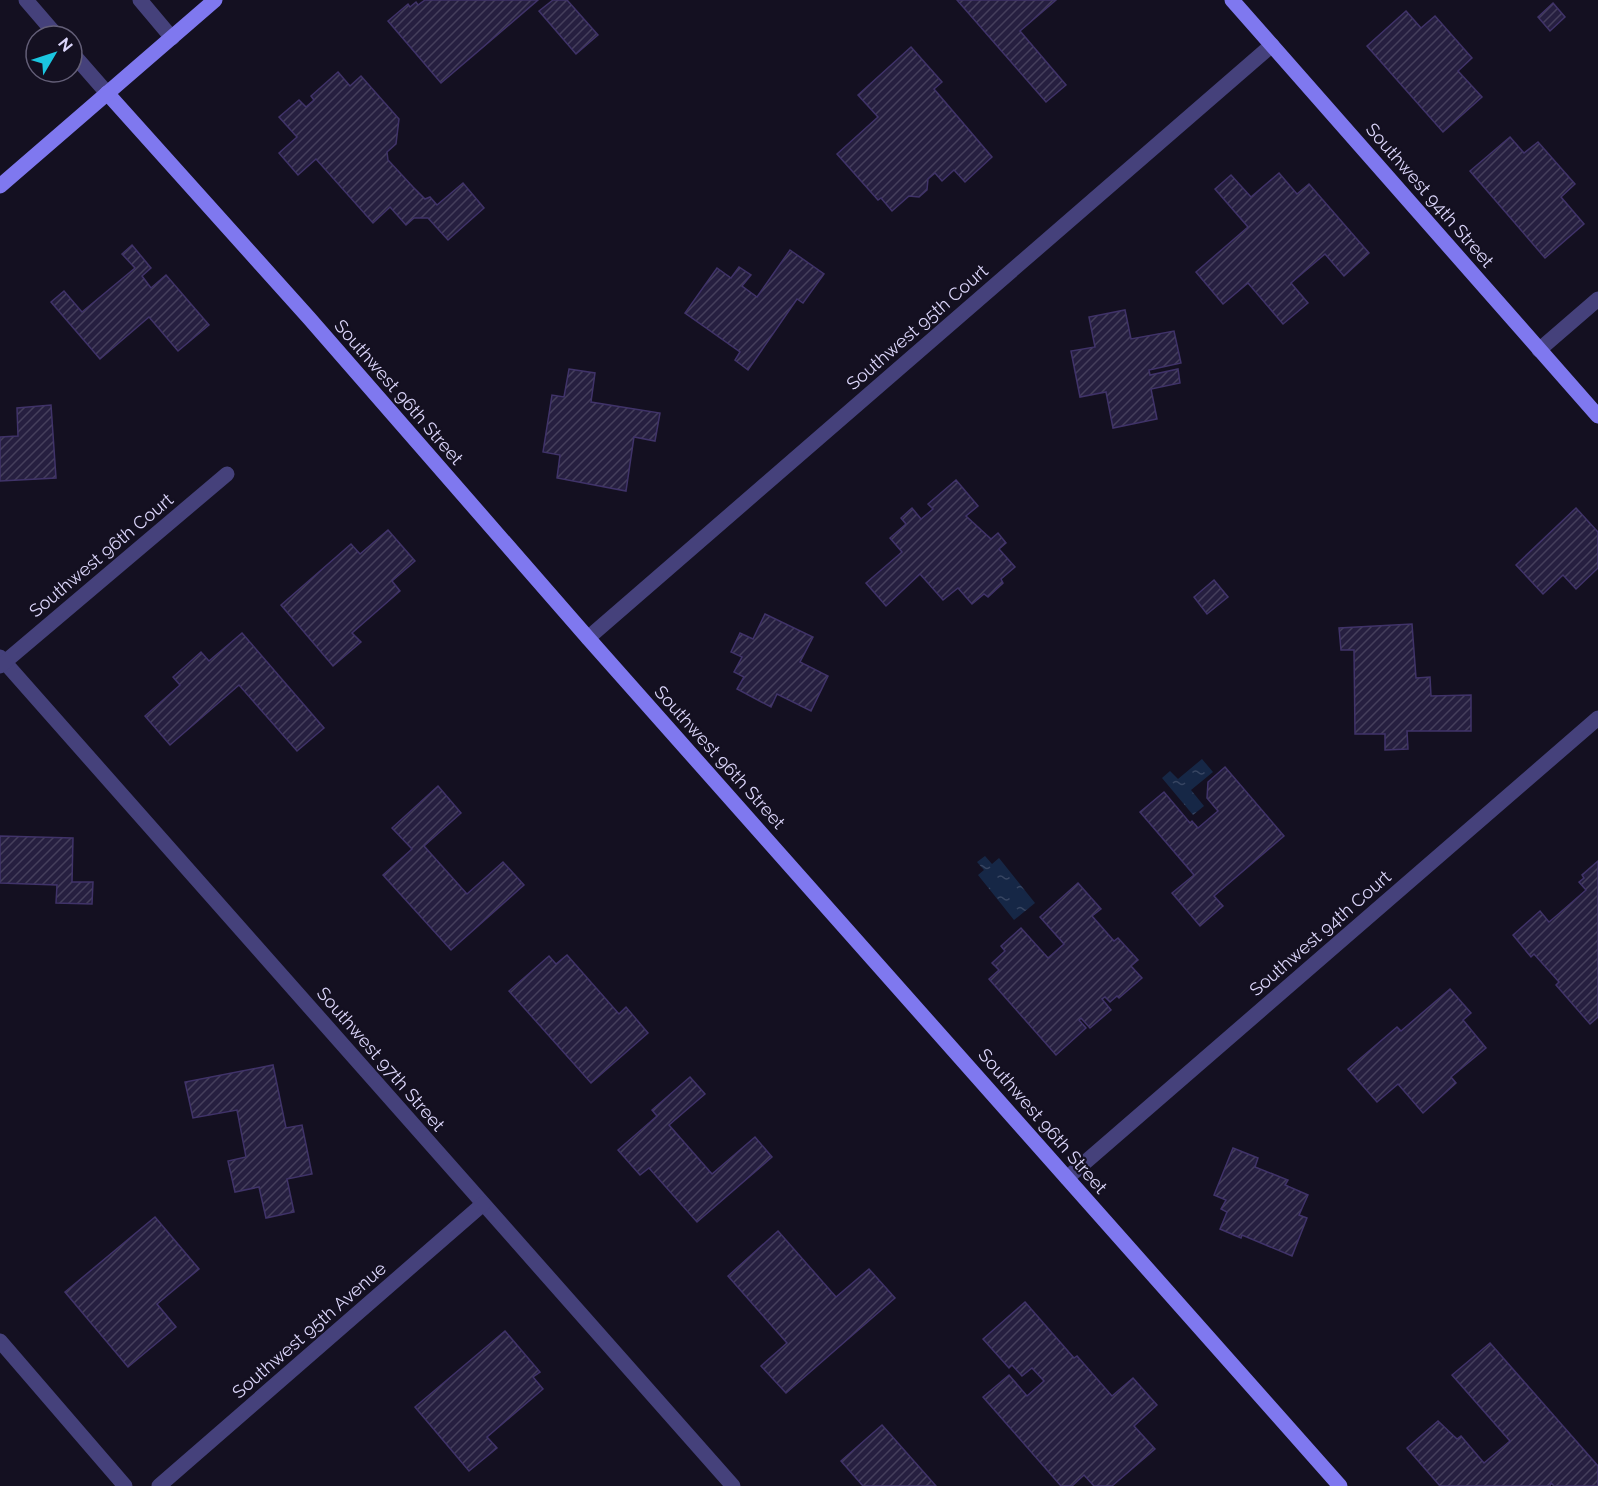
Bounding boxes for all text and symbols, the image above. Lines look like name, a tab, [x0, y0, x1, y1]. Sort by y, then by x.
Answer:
north arrow	[24, 24, 84, 84]
text: N	[54, 34, 76, 56]
street label: Southwest 94th Street	[1362, 119, 1498, 271]
street label: Southwest 95th Court	[842, 260, 992, 394]
street label: Southwest 96th Street	[330, 315, 468, 469]
street label: Southwest 96th Court	[25, 489, 177, 621]
street label: Southwest 96th Street	[650, 681, 790, 833]
street label: Southwest 94th Court	[1245, 866, 1395, 1000]
street label: Southwest 97th Street	[313, 983, 449, 1135]
street label: Southwest 96th Street	[974, 1044, 1112, 1198]
street label: Southwest 95th Avenue	[228, 1257, 391, 1403]

